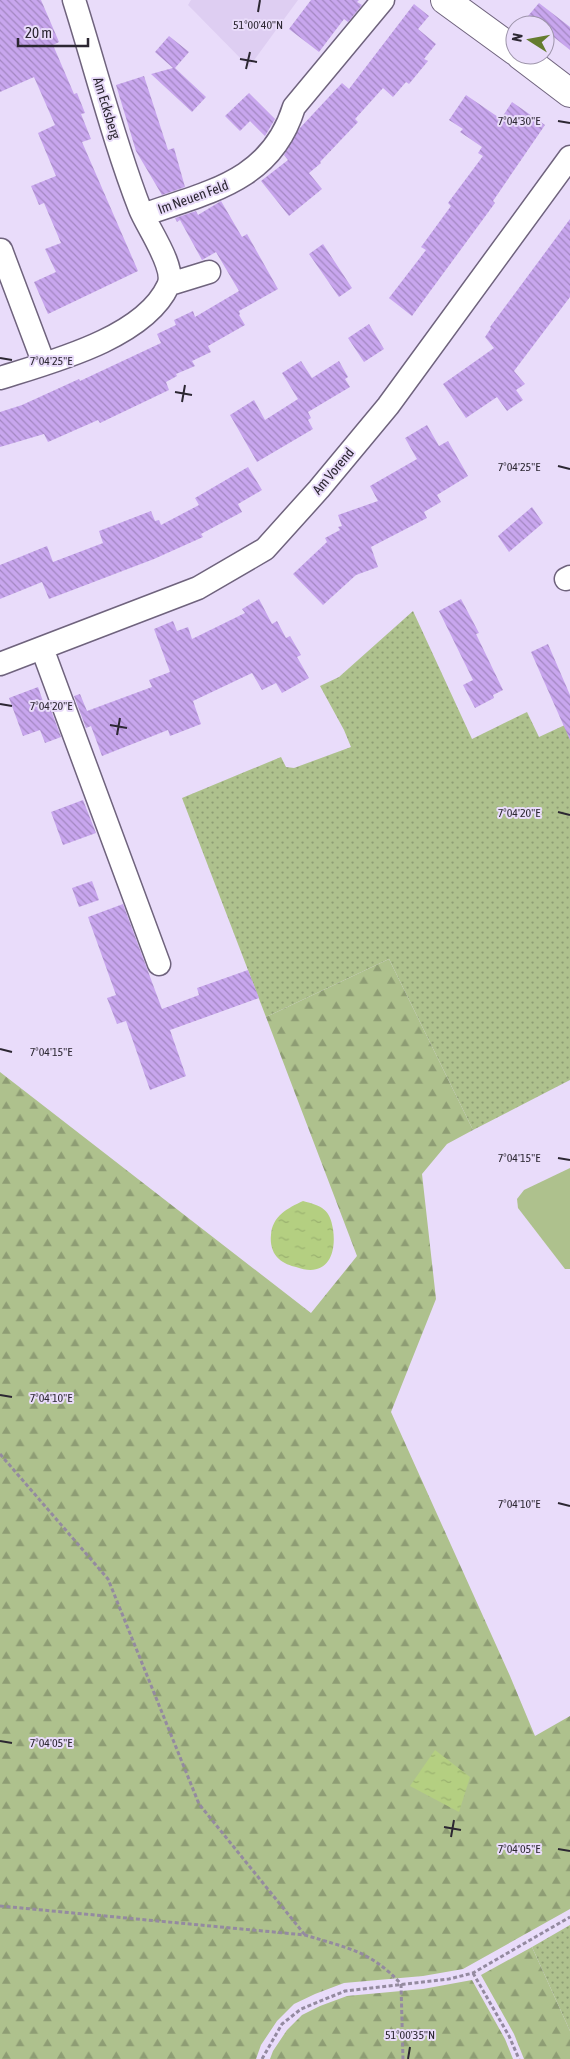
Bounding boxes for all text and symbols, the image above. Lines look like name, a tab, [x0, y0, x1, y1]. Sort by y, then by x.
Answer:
scale bar	[18, 15, 88, 47]
north arrow	[505, 15, 555, 65]
text: 51°00'40"N	[233, 18, 283, 32]
text: 20 m	[25, 24, 52, 41]
text: N	[509, 32, 526, 43]
street label: Am Ecksberg	[90, 75, 124, 141]
text: 7°04'30"E	[498, 114, 540, 128]
street label: Im Neuen Feld	[156, 177, 230, 217]
text: 7°04'25"E	[30, 354, 72, 368]
street label: Am Vorend	[309, 444, 357, 498]
text: 7°04'25"E	[498, 460, 540, 474]
text: 7°04'20"E	[30, 699, 72, 713]
text: 7°04'20"E	[498, 806, 540, 820]
text: 7°04'15"E	[30, 1045, 72, 1059]
text: 7°04'15"E	[498, 1151, 540, 1165]
text: 7°04'10"E	[30, 1391, 72, 1405]
text: 7°04'10"E	[498, 1497, 540, 1511]
text: 7°04'05"E	[30, 1736, 72, 1750]
text: 7°04'05"E	[498, 1842, 540, 1856]
text: 51°00'35"N	[385, 2028, 435, 2042]

